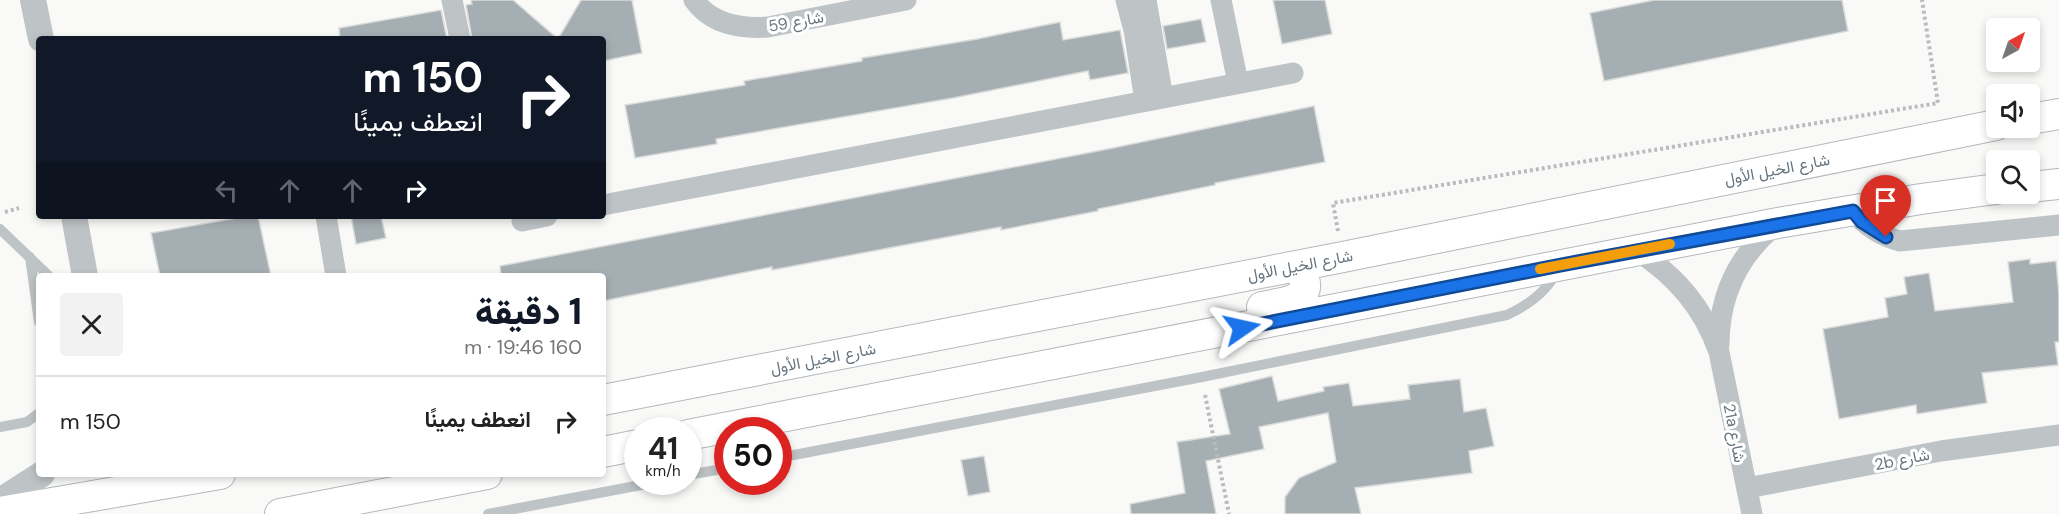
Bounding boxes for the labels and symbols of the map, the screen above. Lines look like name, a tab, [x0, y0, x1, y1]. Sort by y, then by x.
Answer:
street label: شارع 59	[767, 6, 826, 38]
north arrow	[1986, 18, 2040, 72]
street label: شارع الخيل الأول	[1723, 149, 1832, 191]
pin	[1860, 175, 1911, 237]
street label: شارع الخيل الأول	[1246, 245, 1355, 287]
position arrow	[1210, 296, 1274, 360]
street label: شارع الخيل الأول	[769, 338, 878, 380]
street label: 21a شارع	[1718, 402, 1750, 464]
speed limit sign: 50	[714, 417, 792, 495]
street label: 2b شارع	[1873, 444, 1932, 476]

